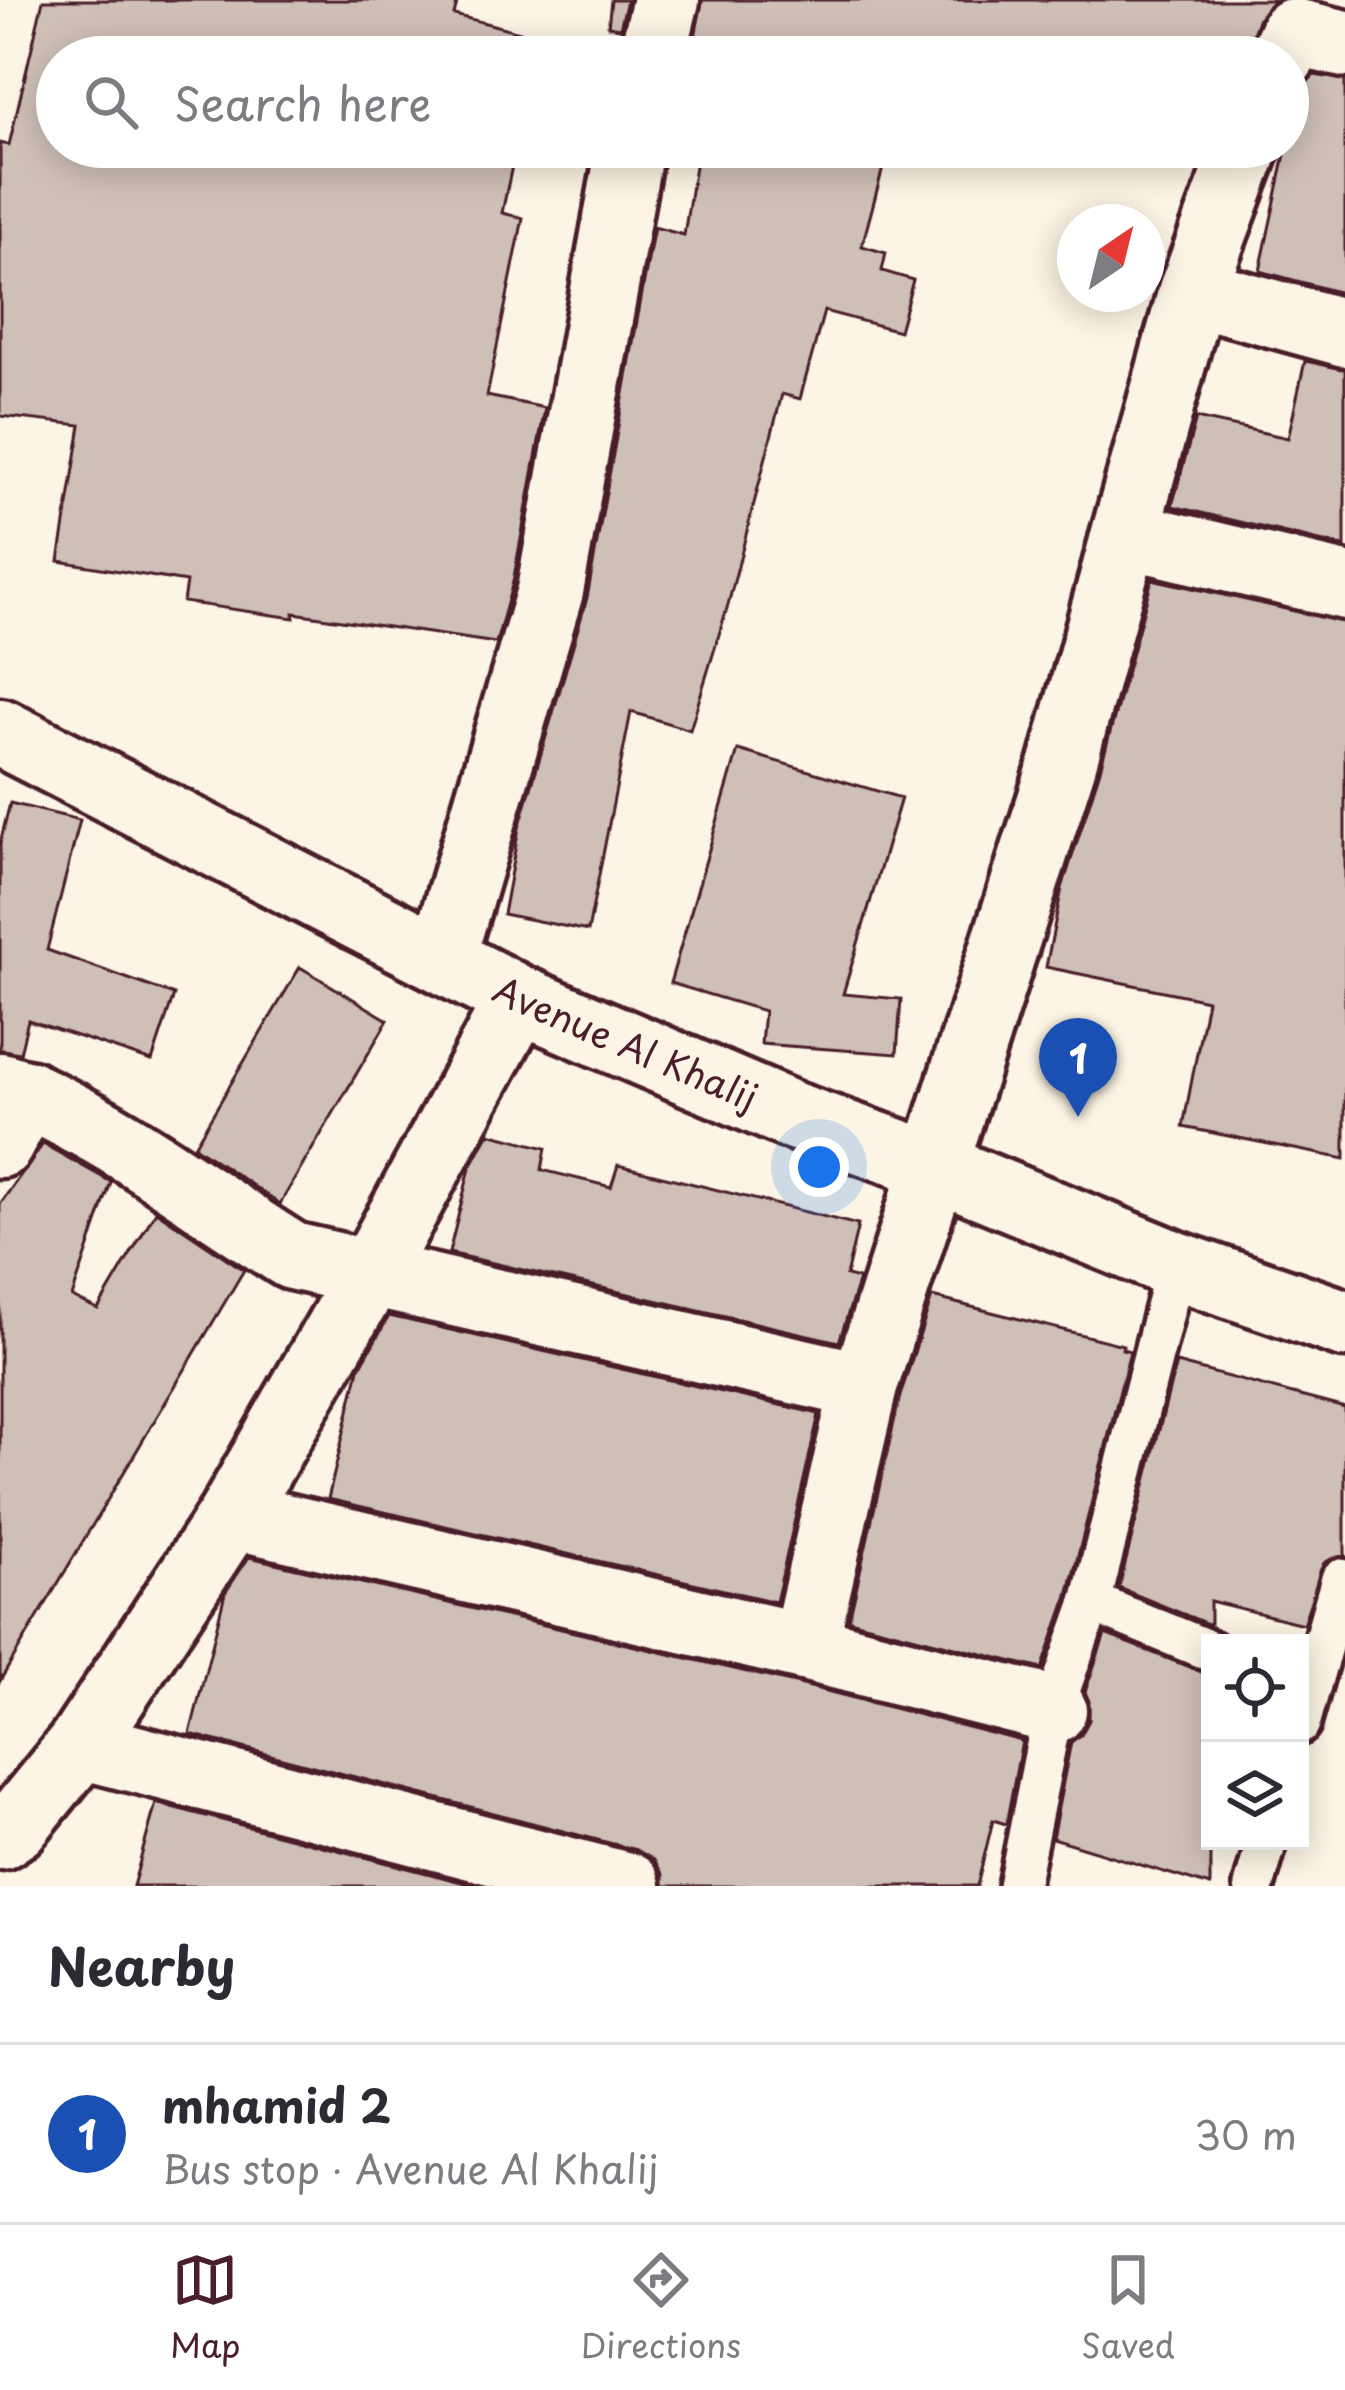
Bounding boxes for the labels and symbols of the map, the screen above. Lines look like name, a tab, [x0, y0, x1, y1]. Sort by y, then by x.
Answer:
north arrow	[1057, 204, 1165, 312]
street label: Avenue Al Khalij	[484, 961, 767, 1123]
pin: 1	[1039, 1018, 1117, 1117]
your location	[789, 1137, 849, 1197]

